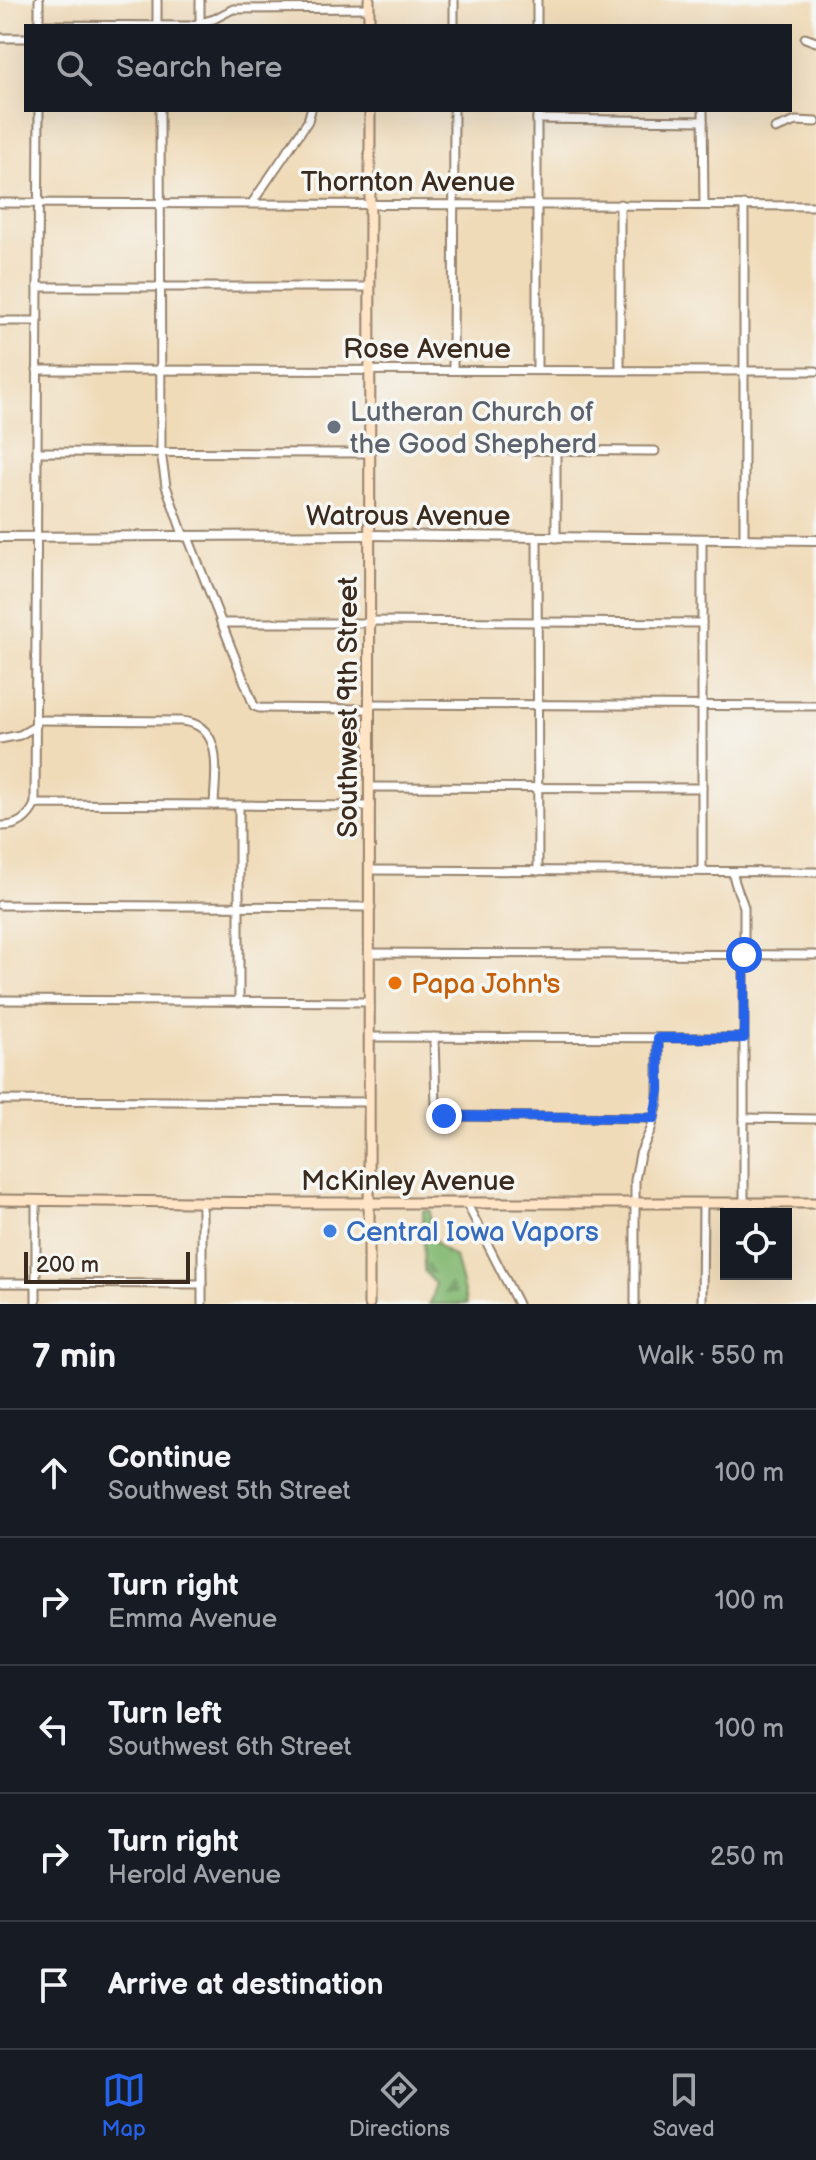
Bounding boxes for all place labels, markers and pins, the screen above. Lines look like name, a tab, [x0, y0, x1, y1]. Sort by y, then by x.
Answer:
place label: Lutheran Church of the Good Shepherd	[350, 396, 597, 461]
marker: Lutheran Church of the Good Shepherd	[325, 418, 343, 436]
place label: Papa John's	[411, 968, 561, 1001]
marker: Papa John's	[386, 974, 404, 992]
place label: Central Iowa Vapors	[346, 1216, 599, 1249]
marker: Central Iowa Vapors	[321, 1222, 339, 1240]

